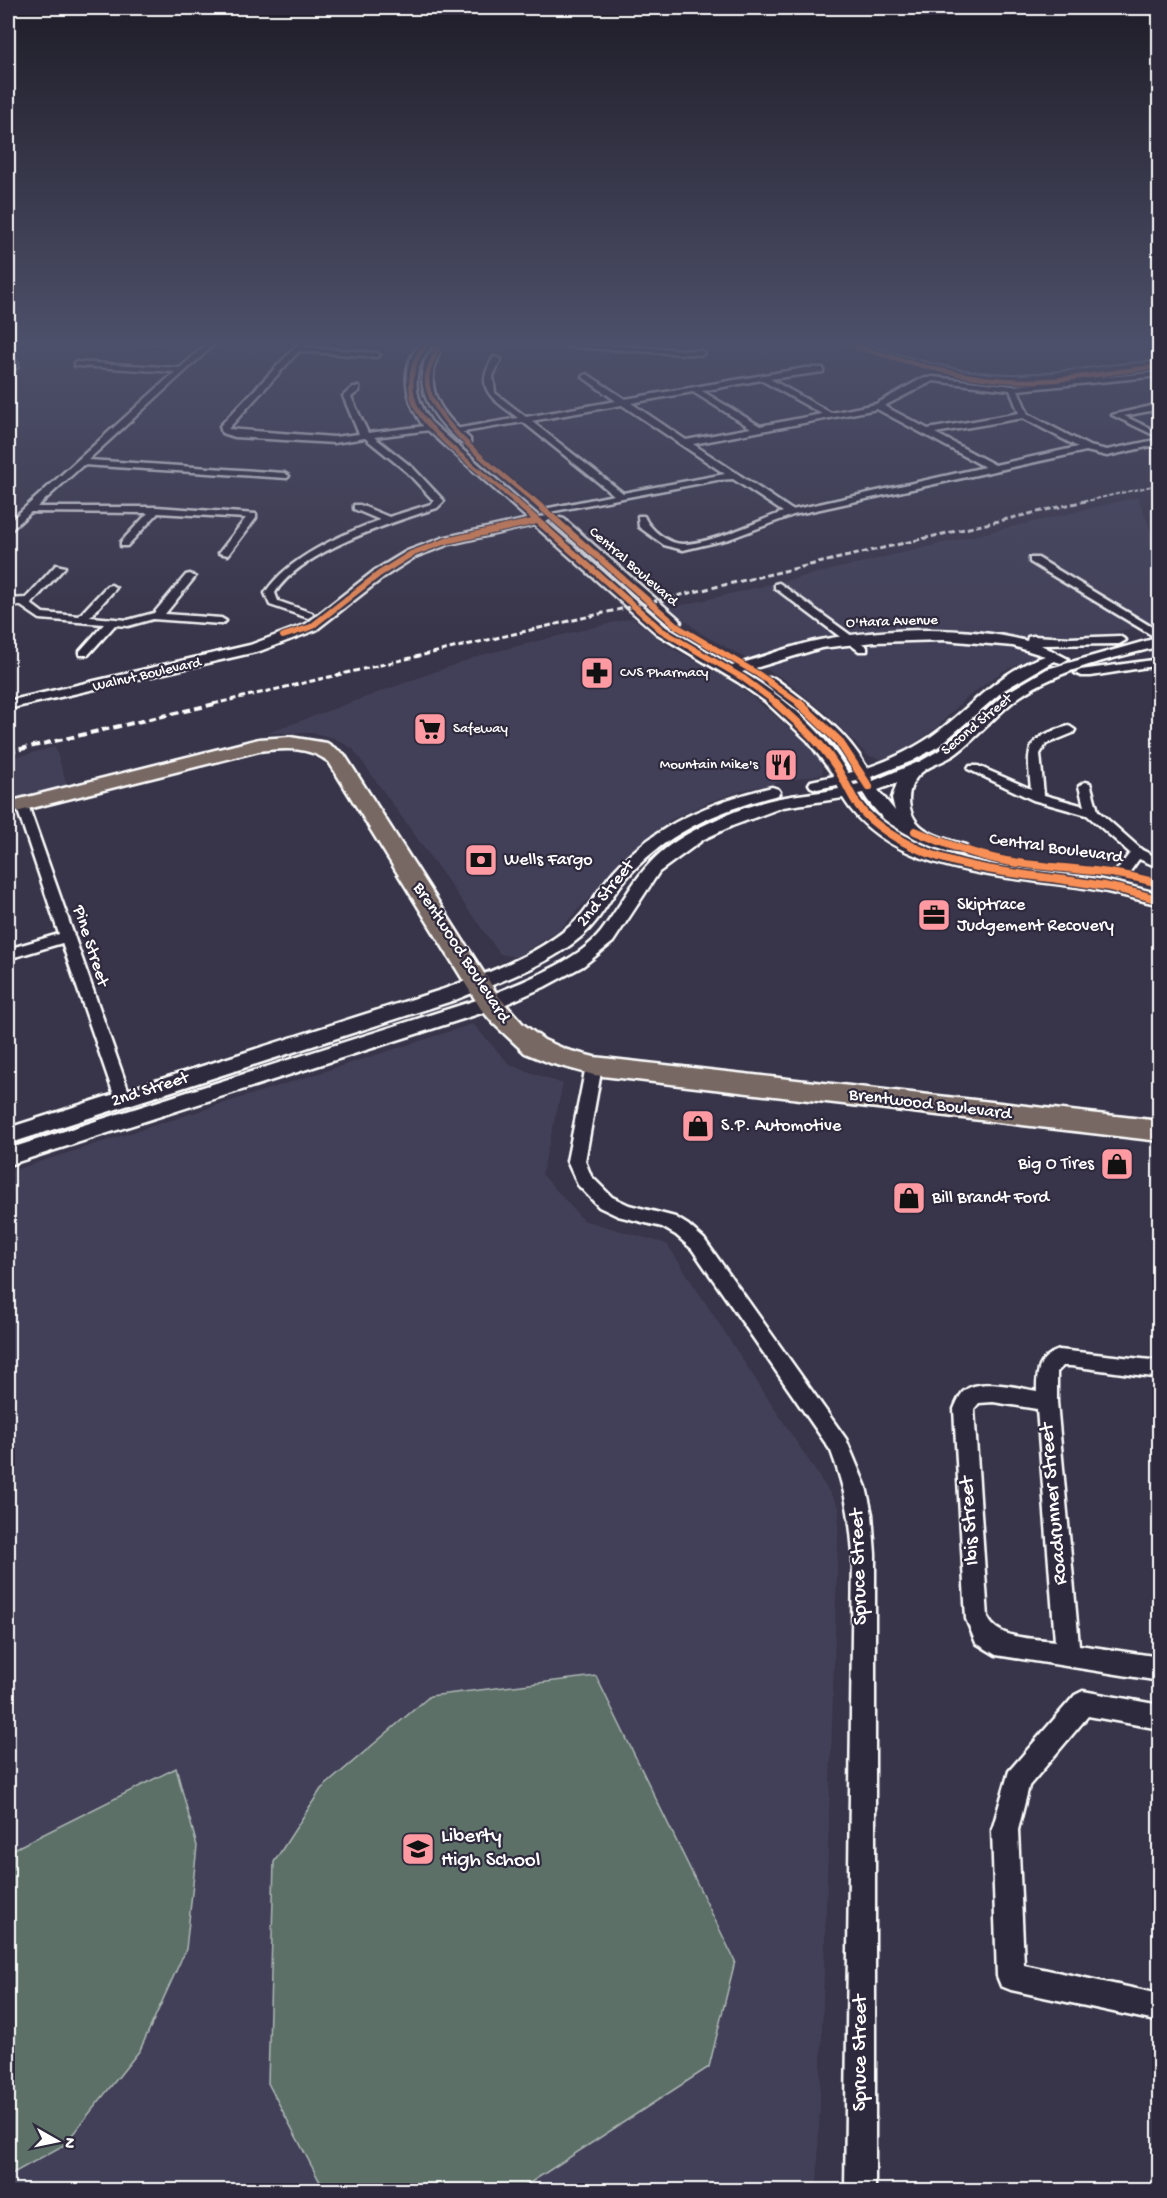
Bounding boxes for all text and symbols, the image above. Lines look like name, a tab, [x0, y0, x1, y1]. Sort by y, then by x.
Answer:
street label: Central Boulevard	[585, 523, 682, 611]
street label: O'Hara Avenue	[846, 611, 939, 633]
street label: Walnut Boulevard	[91, 653, 204, 696]
pharmacy icon: CVS Pharmacy	[579, 655, 615, 691]
place label: CVS Pharmacy	[620, 664, 709, 682]
street label: Second Street	[938, 689, 1018, 760]
supermarket icon: Safeway	[412, 711, 448, 747]
place label: Safeway	[453, 720, 509, 738]
restaurant icon: Mountain Mike's	[763, 747, 799, 783]
place label: Mountain Mike's	[660, 756, 758, 774]
street label: Central Boulevard	[988, 829, 1126, 869]
bank icon: Wells Fargo	[463, 842, 499, 878]
place label: Wells Fargo	[504, 850, 593, 871]
street label: 2nd Street	[573, 855, 640, 932]
street label: Brentwood Boulevard	[407, 878, 515, 1028]
place label: Skiptrace Judgement Recovery	[957, 895, 1114, 937]
office icon: Skiptrace Judgement Recovery	[916, 897, 952, 933]
street label: Pine Street	[67, 902, 113, 991]
street label: 2nd Street	[109, 1067, 193, 1112]
street label: Brentwood Boulevard	[847, 1085, 1014, 1126]
shop icon: S.P. Automotive	[680, 1108, 716, 1144]
place label: S.P. Automotive	[721, 1116, 842, 1137]
shop icon: Big O Tires	[1099, 1146, 1135, 1182]
place label: Big O Tires	[1017, 1154, 1095, 1175]
shop icon: Bill Brandt Ford	[891, 1180, 927, 1216]
place label: Bill Brandt Ford	[931, 1188, 1051, 1209]
street label: Roadrunner Street	[1035, 1420, 1075, 1586]
street label: Ibis Street	[955, 1473, 987, 1566]
street label: Spruce Street	[845, 1506, 875, 1626]
place label: Liberty High School	[441, 1825, 540, 1874]
school or university icon: Liberty High School	[400, 1831, 436, 1867]
street label: Spruce Street	[849, 1992, 874, 2111]
north arrow	[27, 2111, 87, 2171]
text: N	[58, 2136, 79, 2150]

